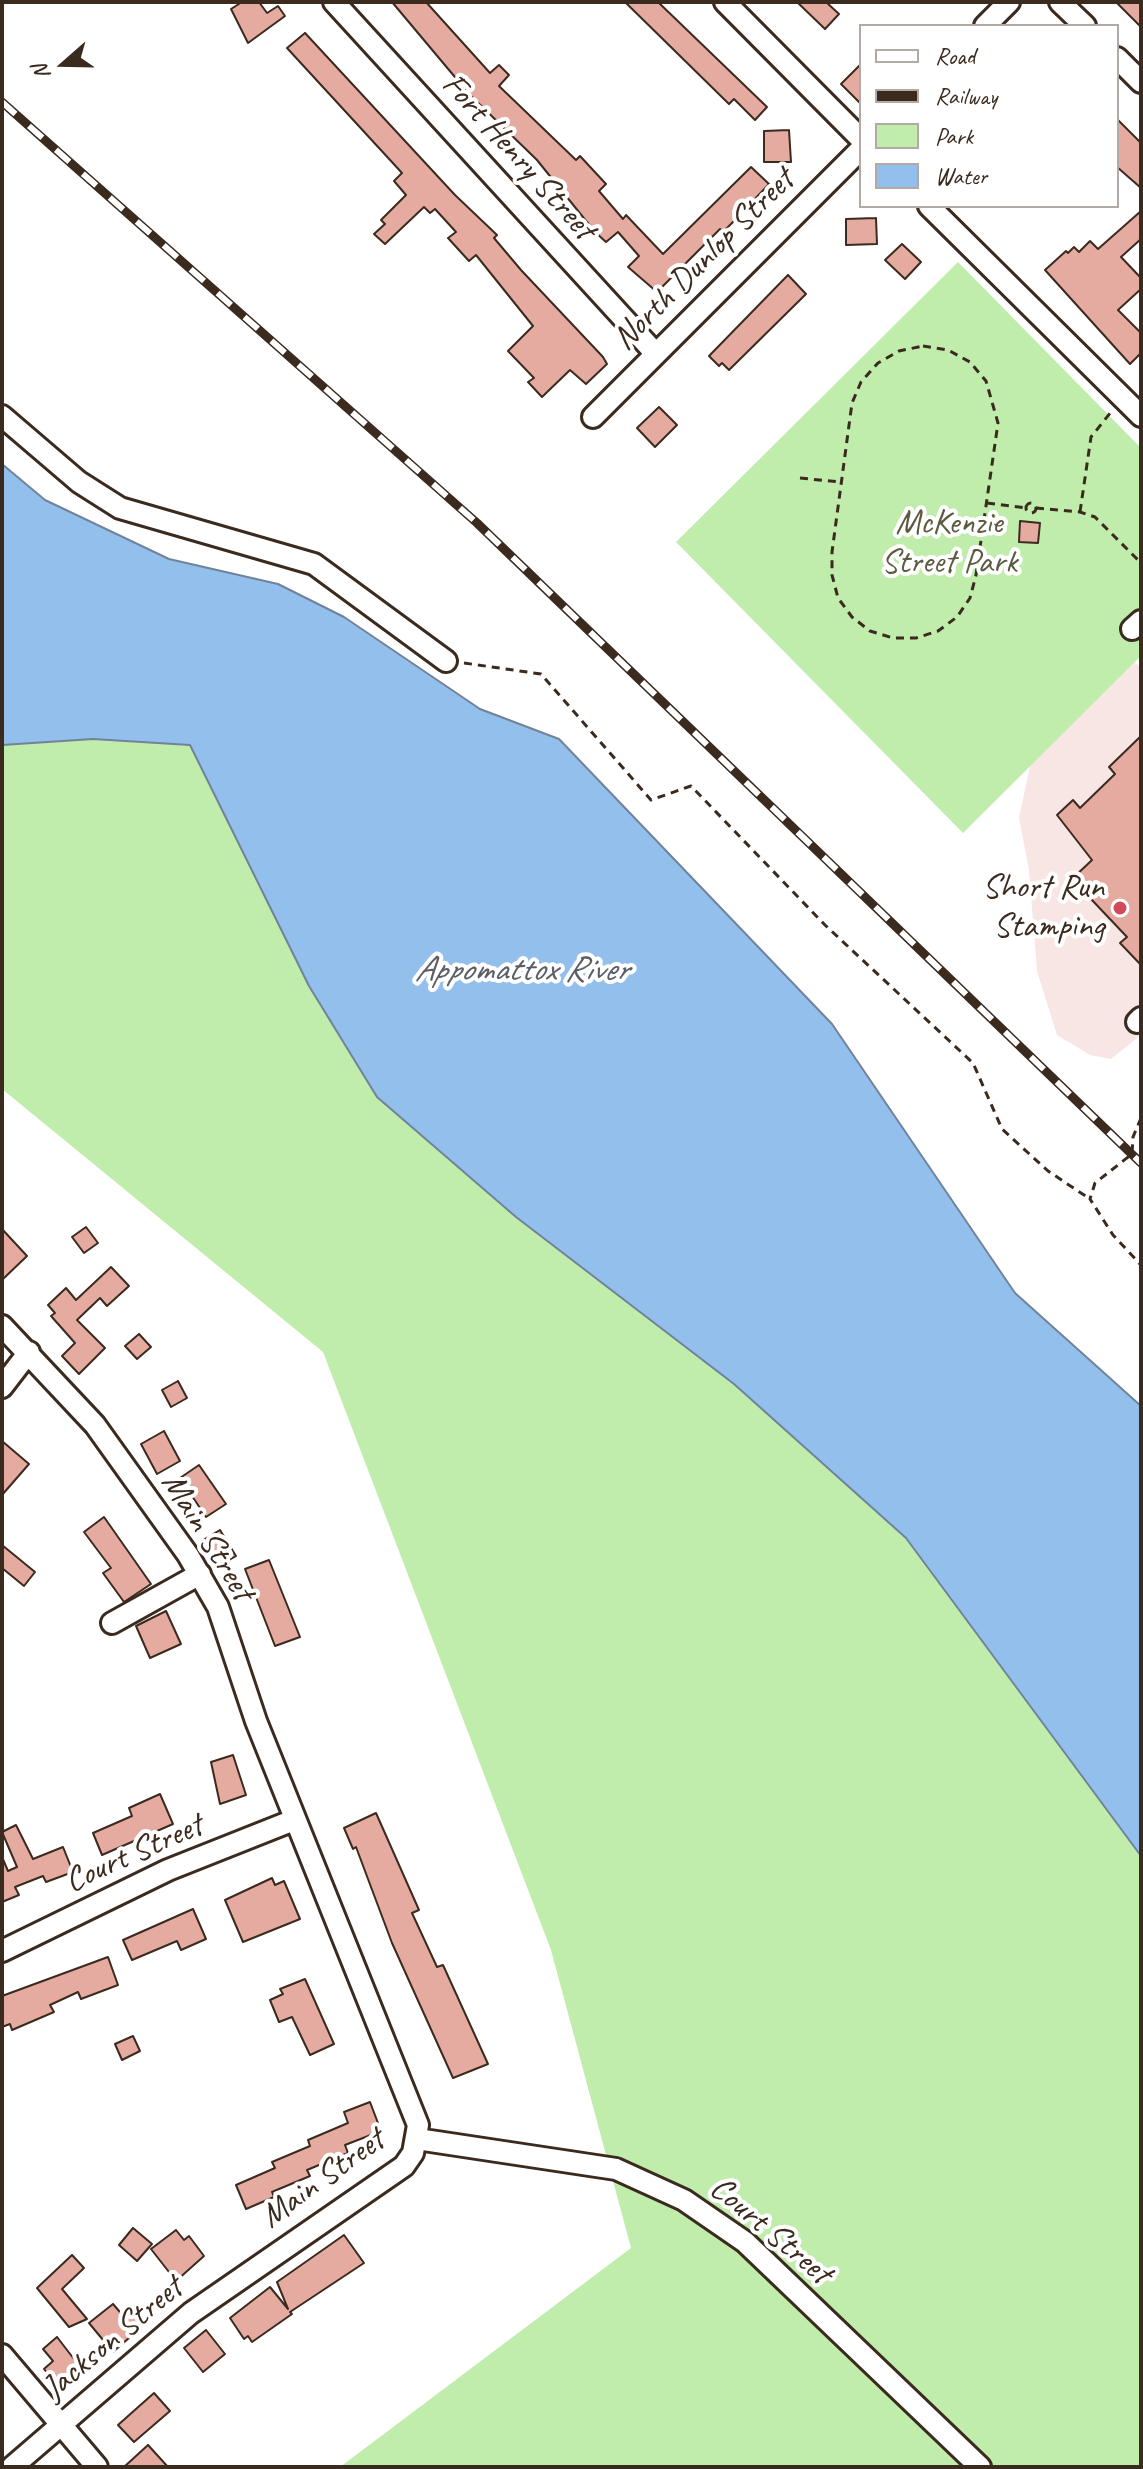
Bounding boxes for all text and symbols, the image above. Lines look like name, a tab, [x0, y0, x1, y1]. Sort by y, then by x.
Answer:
north arrow	[24, 24, 104, 104]
legend	[859, 24, 1119, 208]
text: Road	[935, 41, 975, 71]
text: N	[26, 61, 57, 83]
street label: Fort Henry Street	[433, 65, 603, 249]
text: Railway	[935, 81, 997, 111]
text: Park	[935, 121, 973, 151]
street label: North Dunlop Street	[605, 161, 803, 359]
text: Water	[935, 161, 987, 191]
park label: McKenzie Street Park	[881, 504, 1017, 584]
place label: Short Run Stamping	[982, 868, 1104, 948]
marker: Short Run Stamping	[1111, 899, 1129, 917]
water label: Appomattox River	[414, 949, 628, 993]
street label: Main Street	[152, 1465, 262, 1609]
street label: Court Street	[59, 1806, 209, 1902]
street label: Main Street	[253, 2120, 393, 2238]
street label: Court Street	[701, 2168, 839, 2294]
street label: Jackson Street	[35, 2269, 191, 2409]

